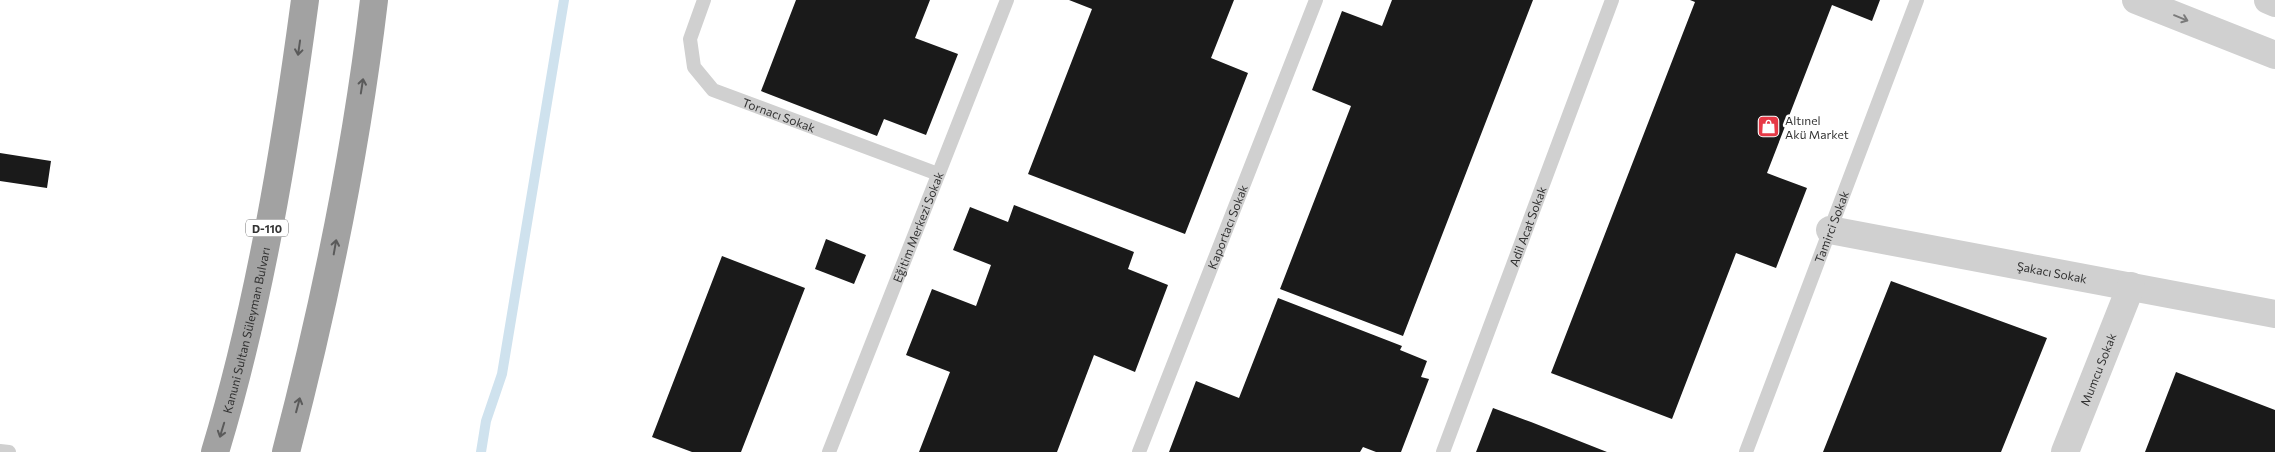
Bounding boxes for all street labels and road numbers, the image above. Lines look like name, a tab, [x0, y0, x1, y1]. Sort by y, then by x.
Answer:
street label: Tornacı Sokak	[741, 95, 818, 135]
street label: Eğitim Merkezi Sokak	[890, 169, 946, 284]
street label: Kaportacı Sokak	[1204, 182, 1250, 271]
street label: Adil Acat Sokak	[1506, 184, 1549, 268]
street label: Tamirci Sokak	[1811, 188, 1851, 265]
road number: D-110	[246, 220, 288, 237]
street label: Kanuni Sultan Süleyman Bulvarı	[220, 246, 272, 415]
street label: Şakacı Sokak	[2016, 258, 2089, 285]
street label: Mumcu Sokak	[2077, 330, 2119, 408]

